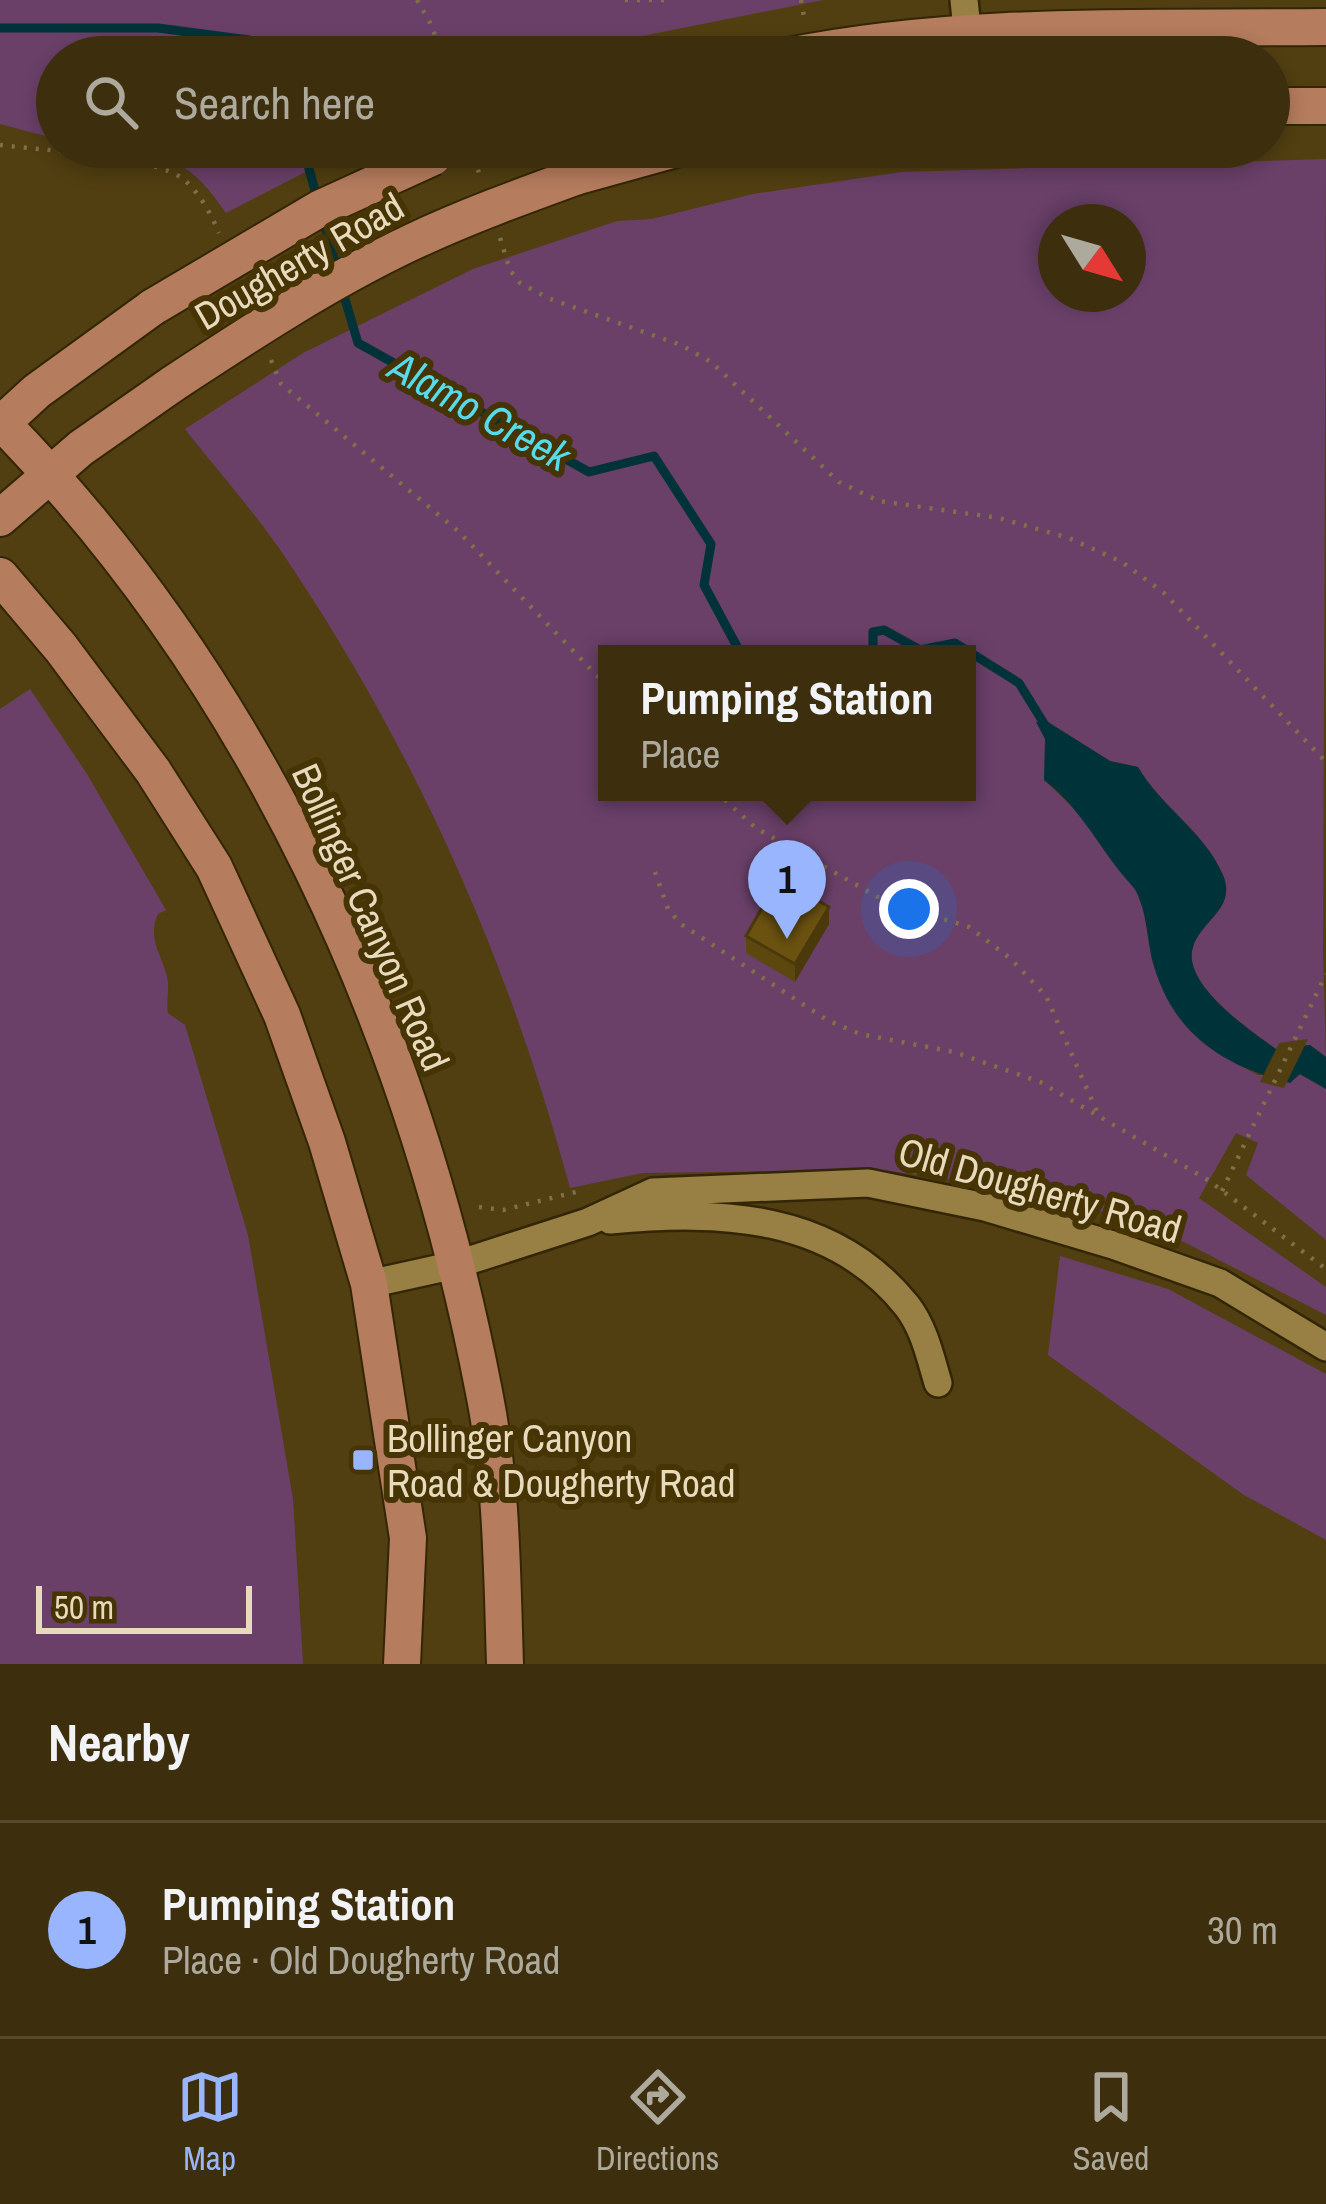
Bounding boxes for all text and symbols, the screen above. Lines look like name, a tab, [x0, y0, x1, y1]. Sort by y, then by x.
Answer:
search box	[36, 36, 1290, 168]
icon: search	[78, 69, 144, 135]
text: Search here	[174, 72, 375, 133]
street label: Dougherty Road	[185, 180, 413, 342]
north arrow	[1038, 204, 1146, 312]
water label: Alamo Creek	[378, 337, 582, 485]
popup	[598, 645, 976, 801]
text: Pumping Station	[640, 667, 934, 728]
text: Place	[640, 728, 720, 780]
street label: Bollinger Canyon Road	[280, 755, 462, 1079]
pin: 1	[748, 840, 826, 939]
your location	[879, 879, 939, 939]
street label: Old Dougherty Road	[893, 1125, 1187, 1255]
place label: Bollinger Canyon Road & Dougherty Road	[387, 1412, 735, 1509]
marker: Bollinger Canyon Road & Dougherty Road	[350, 1447, 376, 1473]
scale bar	[36, 1580, 252, 1633]
text: 50 m	[54, 1585, 114, 1629]
text: Nearby	[48, 1708, 190, 1777]
text: Pumping Station	[162, 1873, 455, 1934]
text: 1	[78, 1904, 96, 1956]
text: 30 m	[1207, 1904, 1278, 1956]
text: Place · Old Dougherty Road	[162, 1934, 560, 1986]
tab: Map	[177, 2064, 243, 2180]
tab: Directions	[596, 2064, 719, 2180]
tab: Saved	[1073, 2064, 1149, 2180]

